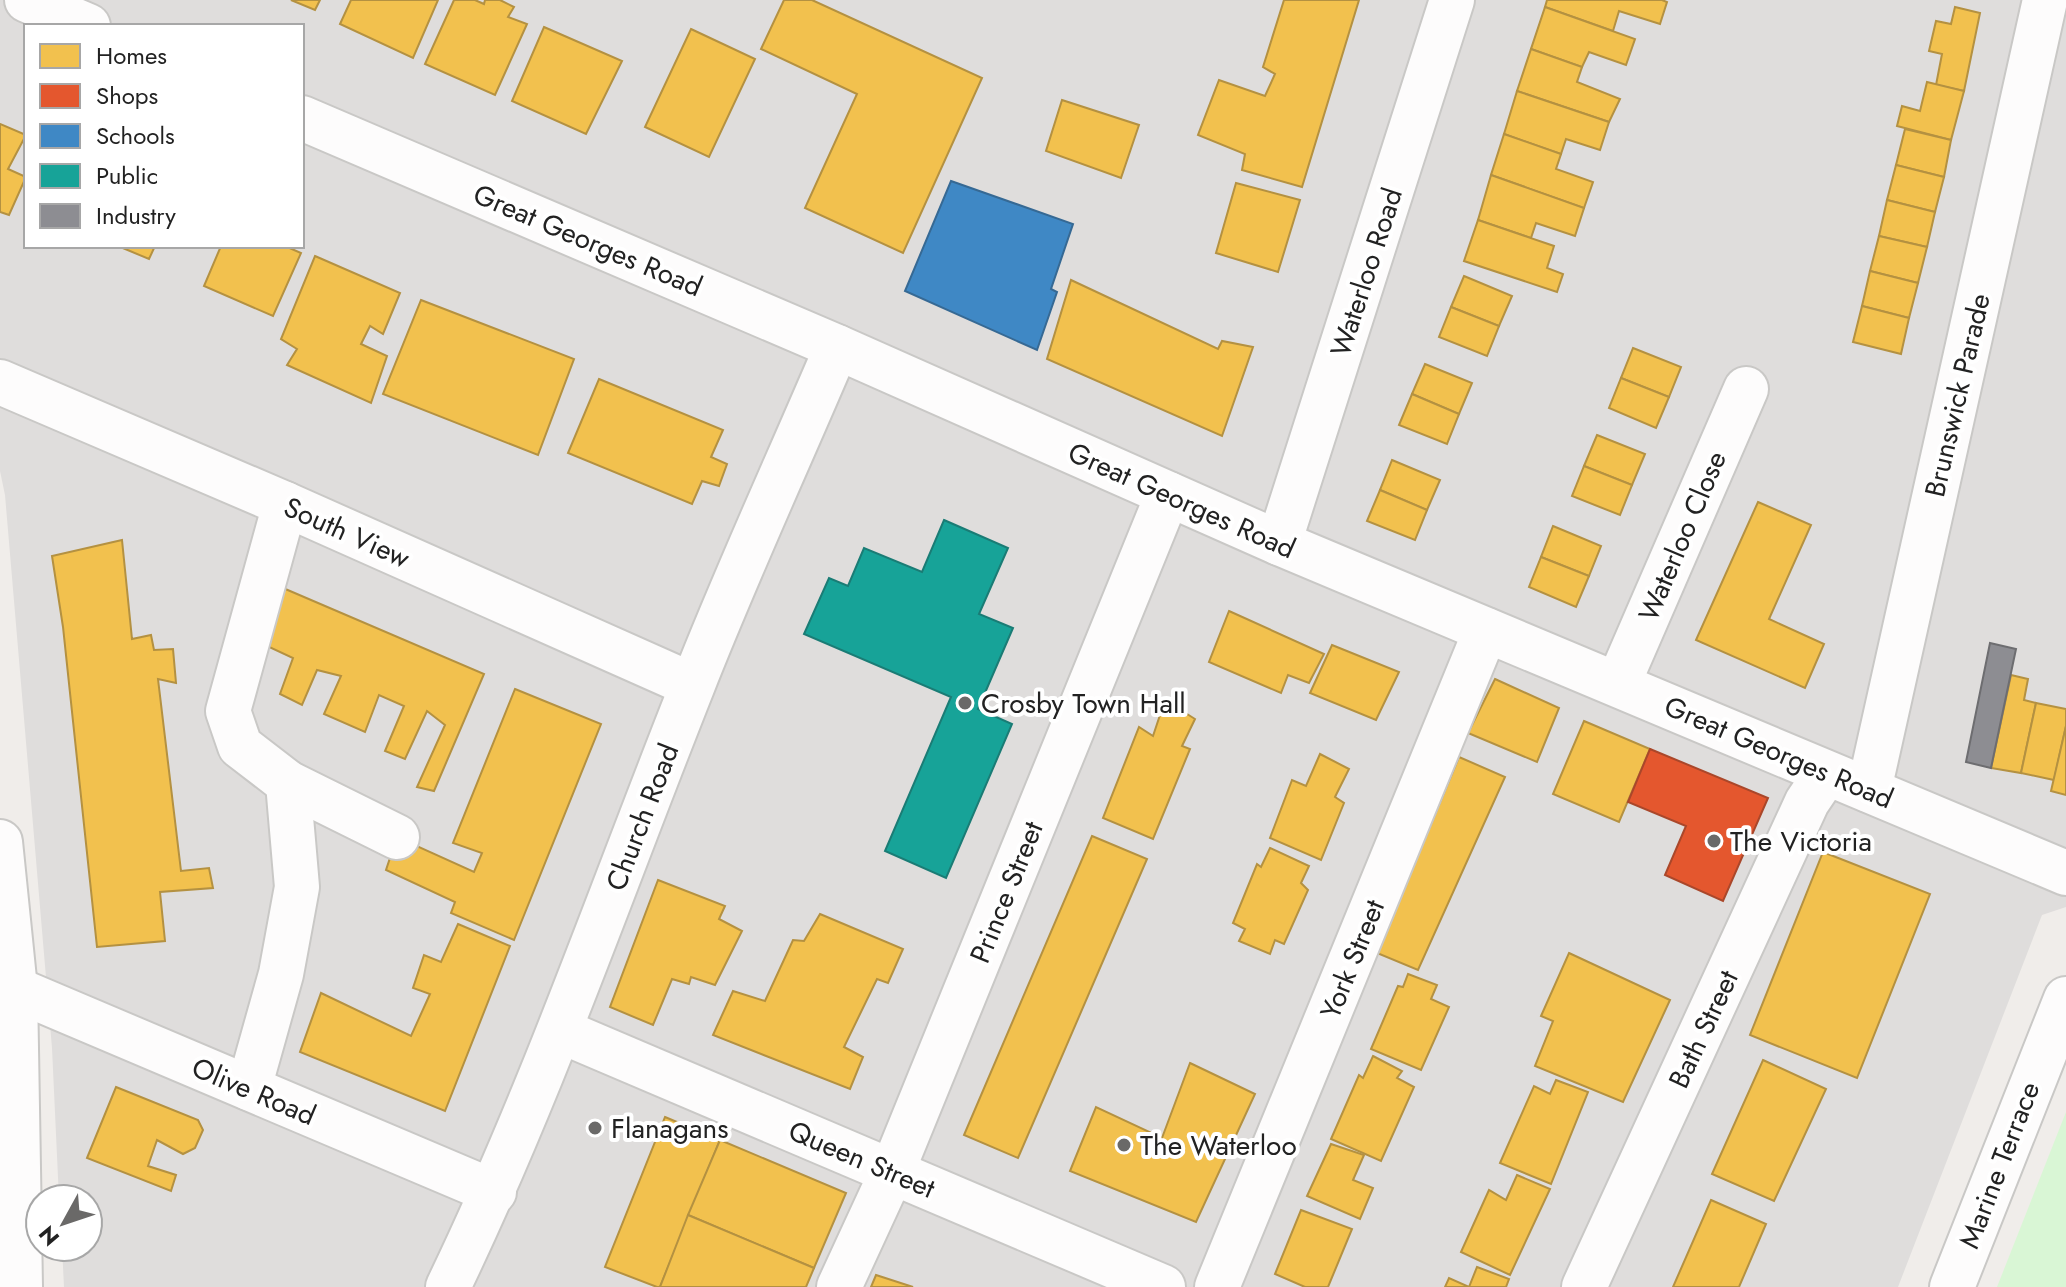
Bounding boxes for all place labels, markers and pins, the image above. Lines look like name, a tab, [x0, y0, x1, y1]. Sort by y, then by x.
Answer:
place label: Crosby Town Hall	[981, 683, 1186, 724]
marker: Crosby Town Hall	[956, 694, 974, 712]
place label: The Victoria	[1730, 821, 1872, 862]
marker: The Victoria	[1705, 832, 1723, 850]
place label: Flanagans	[611, 1108, 729, 1149]
marker: Flanagans	[586, 1119, 604, 1137]
place label: The Waterloo	[1140, 1125, 1297, 1166]
marker: The Waterloo	[1115, 1136, 1133, 1154]

